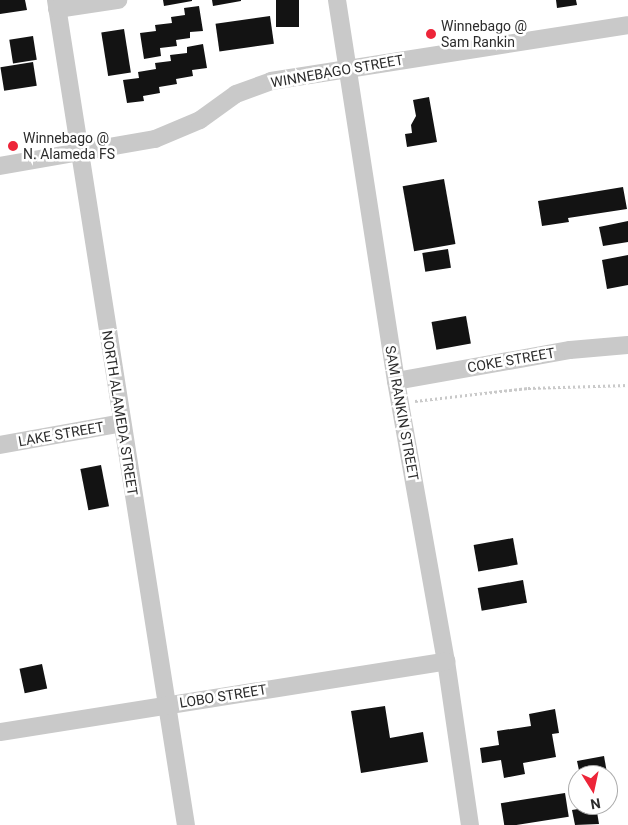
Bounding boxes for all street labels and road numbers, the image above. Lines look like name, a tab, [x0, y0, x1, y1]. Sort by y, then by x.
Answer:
street label: WINNEBAGO STREET	[269, 51, 405, 91]
street label: NORTH ALAMEDA STREET	[99, 329, 141, 497]
street label: SAM RANKIN STREET	[382, 344, 422, 482]
street label: COKE STREET	[466, 344, 556, 376]
street label: LAKE STREET	[17, 418, 105, 450]
street label: LOBO STREET	[178, 681, 268, 711]

